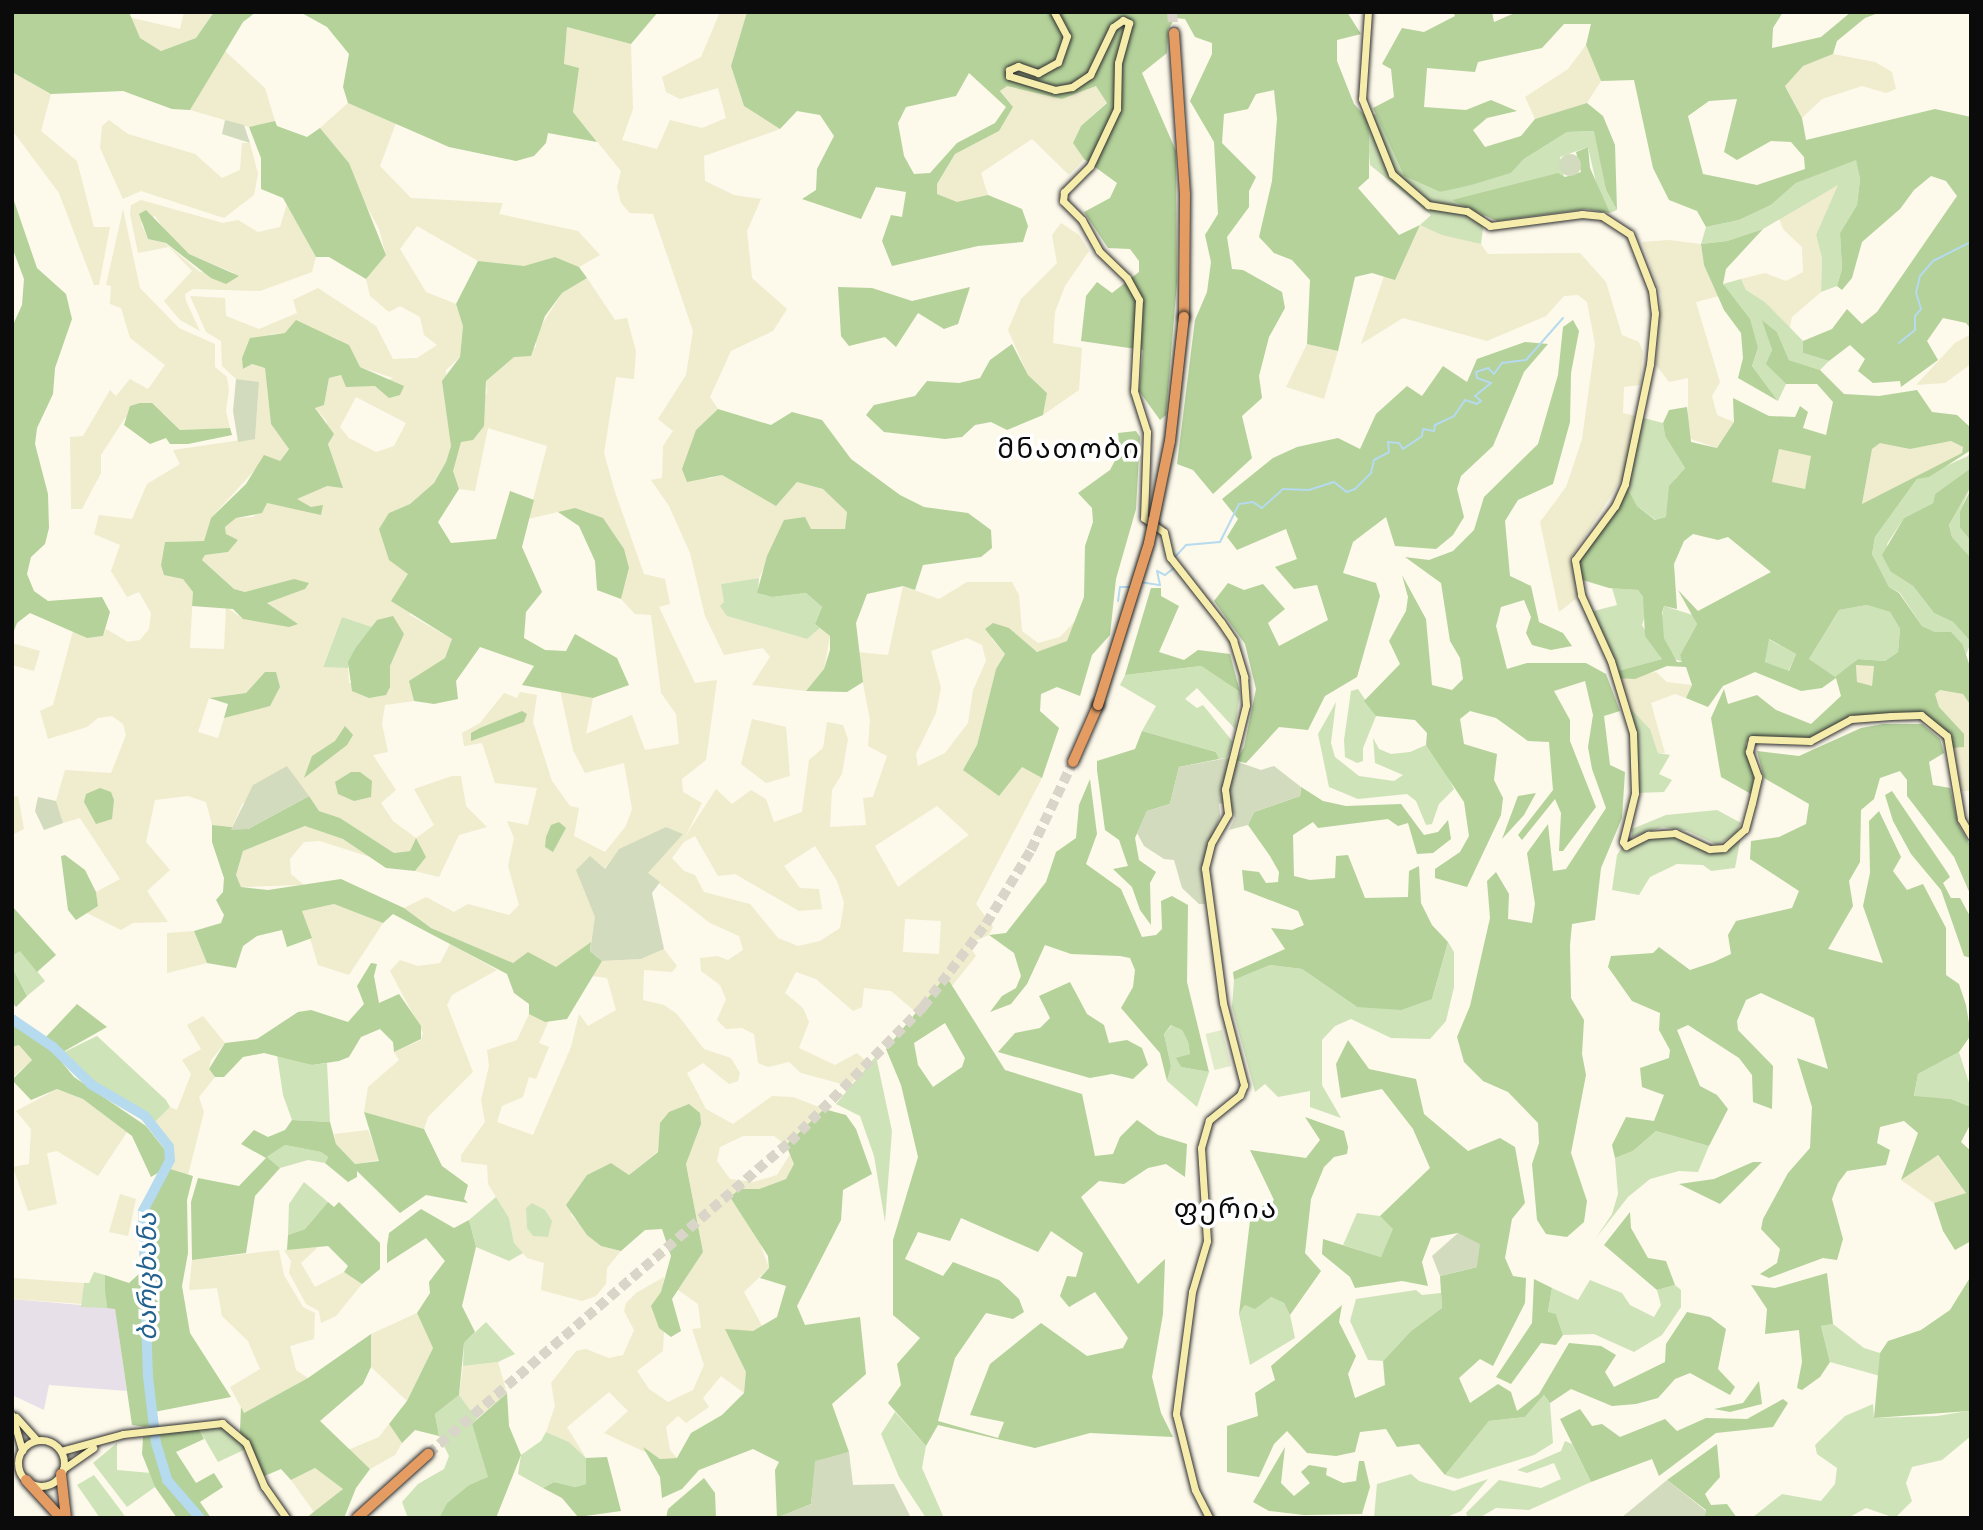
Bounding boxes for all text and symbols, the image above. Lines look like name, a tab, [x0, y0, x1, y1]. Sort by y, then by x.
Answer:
district label: მნათობი	[998, 432, 1140, 466]
district label: ფერია	[1174, 1192, 1278, 1226]
water label: ბარცხანა	[132, 1213, 164, 1341]

